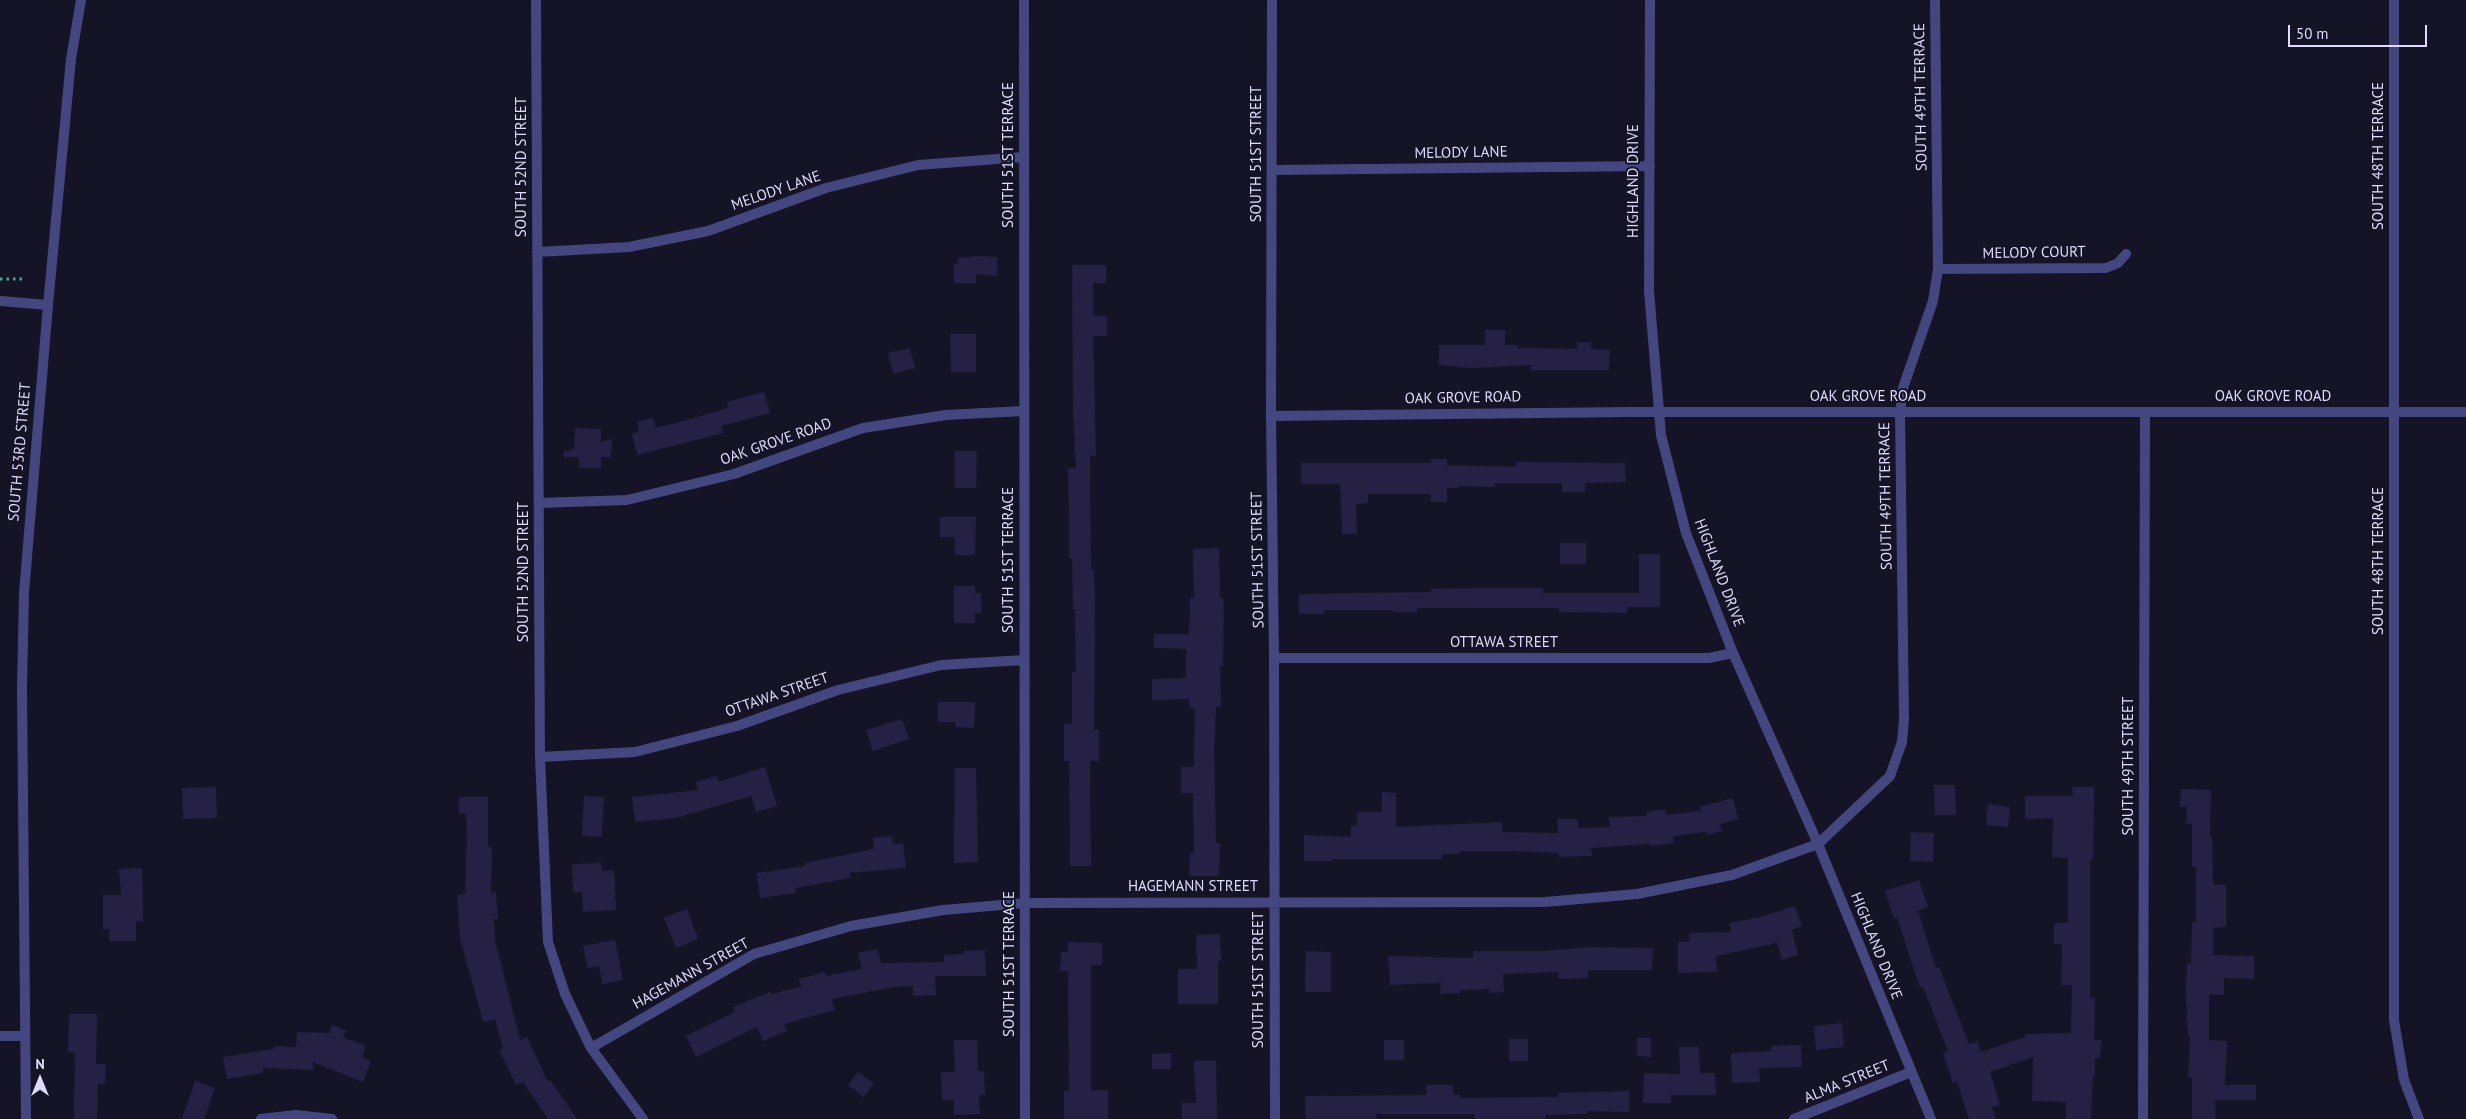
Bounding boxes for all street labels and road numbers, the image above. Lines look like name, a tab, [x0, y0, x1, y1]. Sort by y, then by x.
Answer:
street label: SOUTH 49TH TERRACE	[1911, 23, 1931, 171]
street label: SOUTH 51ST TERRACE	[1000, 82, 1018, 228]
street label: SOUTH 48TH TERRACE	[2370, 82, 2388, 230]
street label: SOUTH 51ST STREET	[1248, 86, 1266, 222]
street label: SOUTH 52ND STREET	[513, 97, 531, 237]
street label: HIGHLAND DRIVE	[1625, 124, 1643, 238]
street label: MELODY LANE	[1414, 143, 1508, 163]
street label: MELODY LANE	[729, 167, 823, 215]
street label: MELODY COURT	[1982, 243, 2086, 263]
street label: SOUTH 53RD STREET	[5, 382, 35, 522]
street label: OAK GROVE ROAD	[1405, 388, 1521, 408]
street label: OAK GROVE ROAD	[1810, 388, 1926, 406]
street label: OAK GROVE ROAD	[2215, 388, 2331, 406]
street label: OAK GROVE ROAD	[718, 415, 834, 469]
street label: SOUTH 49TH TERRACE	[1876, 422, 1896, 570]
street label: SOUTH 51ST TERRACE	[1000, 487, 1018, 633]
street label: SOUTH 48TH TERRACE	[2370, 487, 2388, 635]
street label: SOUTH 51ST STREET	[1248, 492, 1268, 628]
street label: SOUTH 52ND STREET	[515, 502, 533, 642]
street label: HIGHLAND DRIVE	[1690, 517, 1748, 629]
street label: OTTAWA STREET	[1450, 634, 1558, 652]
street label: OTTAWA STREET	[723, 669, 831, 721]
street label: SOUTH 49TH STREET	[2120, 697, 2138, 835]
street label: HAGEMANN STREET	[1128, 878, 1258, 896]
street label: HIGHLAND DRIVE	[1846, 890, 1906, 1002]
street label: SOUTH 51ST TERRACE	[1001, 891, 1019, 1037]
street label: SOUTH 51ST STREET	[1250, 912, 1268, 1048]
street label: HAGEMANN STREET	[630, 935, 752, 1013]
street label: ALMA STREET	[1802, 1057, 1892, 1107]

